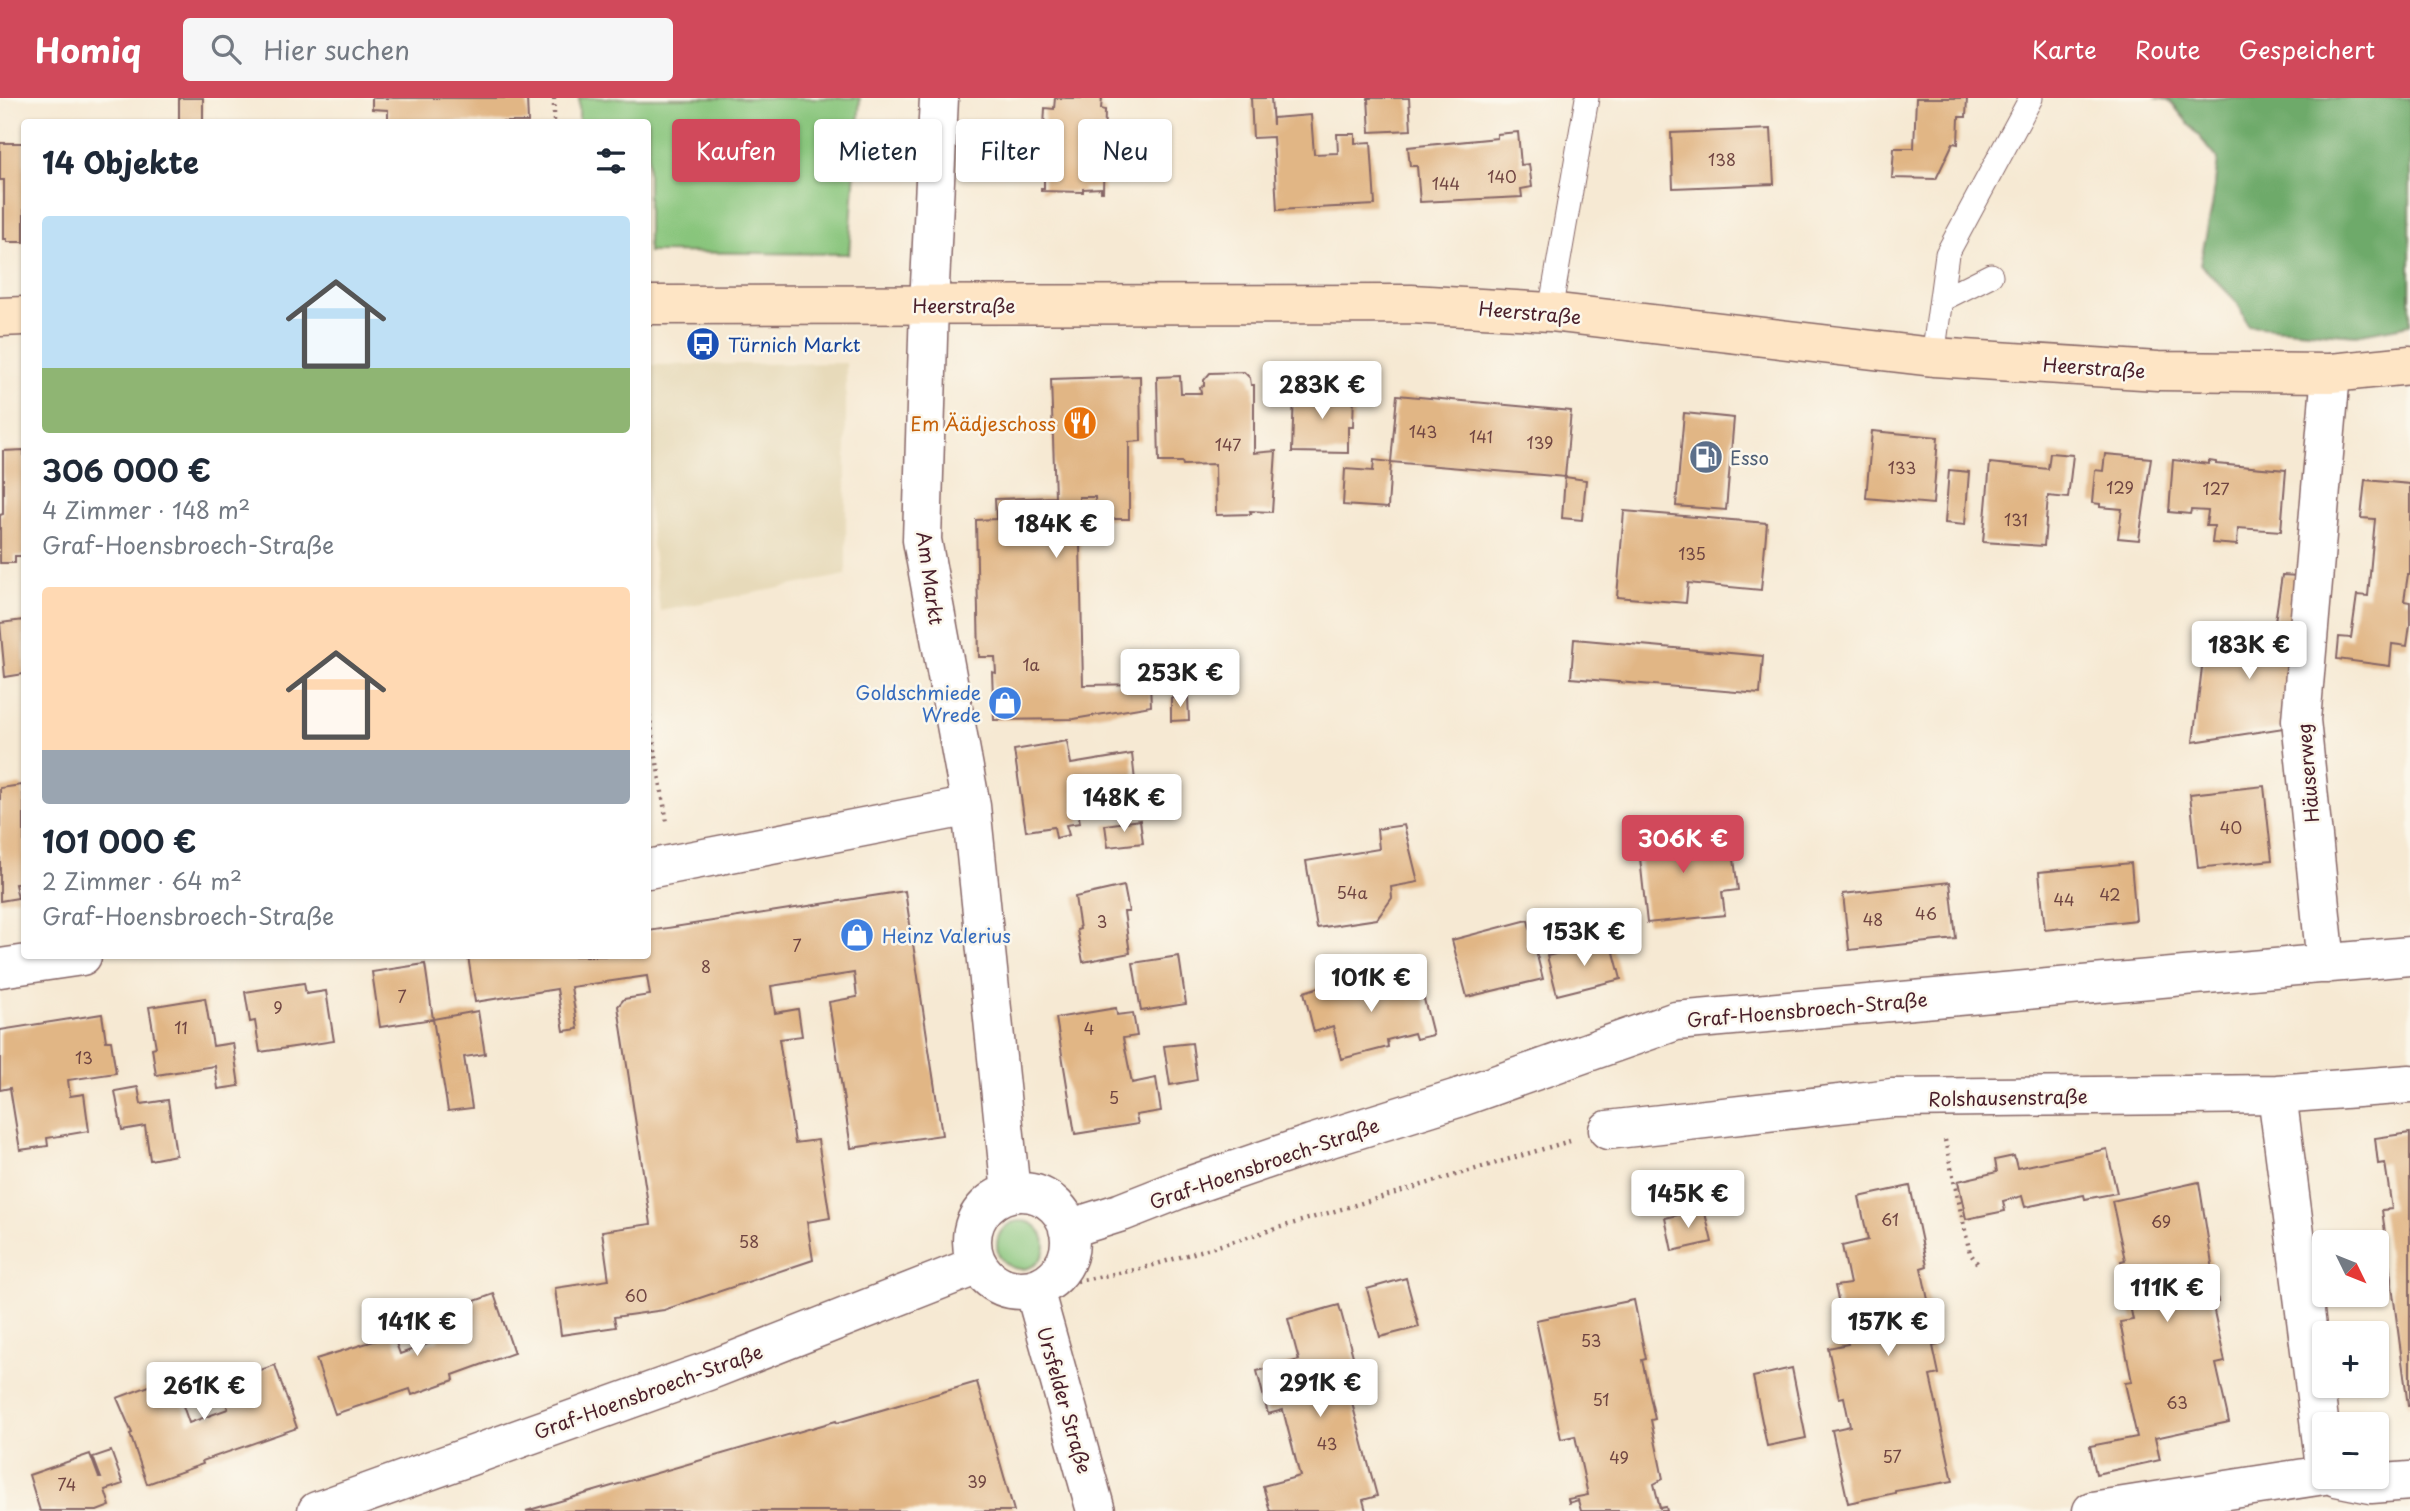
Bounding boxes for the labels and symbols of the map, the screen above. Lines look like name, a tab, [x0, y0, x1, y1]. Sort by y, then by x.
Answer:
house number: 138	[1708, 147, 1736, 171]
house number: 140	[1487, 164, 1517, 188]
house number: 144	[1432, 171, 1460, 195]
street label: Heerstraße	[913, 291, 1015, 319]
street label: Heerstraße	[1478, 294, 1582, 330]
bus stop icon: Türnich Markt	[684, 325, 722, 363]
place label: Türnich Markt	[728, 330, 861, 358]
street label: Heerstraße	[2042, 349, 2146, 385]
pin: 283K €	[1265, 362, 1379, 421]
restaurant icon: Em Äädjeschoss	[1061, 404, 1099, 442]
place label: Em Äädjeschoss	[910, 409, 1056, 437]
house number: 143	[1409, 419, 1437, 443]
house number: 141	[1469, 424, 1493, 448]
house number: 139	[1527, 430, 1553, 454]
house number: 147	[1215, 432, 1241, 456]
fuel station icon: Esso	[1687, 438, 1725, 476]
place label: Esso	[1730, 443, 1769, 471]
house number: 133	[1888, 455, 1916, 479]
house number: 129	[2106, 475, 2134, 499]
house number: 127	[2202, 476, 2230, 500]
pin: 184K €	[999, 500, 1113, 560]
house number: 131	[2004, 507, 2028, 531]
street label: Am Markt	[911, 529, 951, 627]
house number: 135	[1678, 541, 1706, 565]
pin: 183K €	[2192, 622, 2306, 681]
pin: 253K €	[1123, 650, 1237, 709]
house number: 1a	[1022, 652, 1040, 676]
place label: Goldschmiede Wrede	[855, 678, 981, 728]
shop icon: Goldschmiede Wrede	[986, 684, 1024, 722]
street label: Häuserweg	[2289, 722, 2325, 824]
pin: 148K €	[1067, 774, 1181, 834]
house number: 40	[2220, 815, 2242, 839]
pin: 306K €	[1626, 816, 1740, 875]
house number: 54a	[1337, 880, 1367, 904]
house number: 42	[2099, 882, 2121, 906]
house number: 44	[2053, 887, 2075, 911]
house number: 46	[1915, 901, 1937, 925]
house number: 48	[1863, 907, 1883, 931]
pin: 153K €	[1527, 908, 1641, 968]
house number: 3	[1097, 909, 1107, 933]
shop icon: Heinz Valerius	[838, 916, 876, 954]
place label: Heinz Valerius	[882, 921, 1011, 949]
house number: 7	[792, 933, 802, 957]
house number: 8	[701, 954, 711, 978]
pin: 101K €	[1314, 954, 1428, 1014]
house number: 7	[397, 984, 407, 1008]
street label: Graf-Hoensbroech-Straße	[1686, 985, 1928, 1033]
house number: 9	[273, 995, 283, 1019]
house number: 11	[174, 1015, 188, 1039]
house number: 4	[1084, 1016, 1094, 1040]
house number: 13	[75, 1045, 93, 1069]
street label: Rolshausenstraße	[1928, 1082, 2088, 1112]
house number: 5	[1109, 1085, 1119, 1109]
street label: Graf-Hoensbroech-Straße	[1145, 1110, 1383, 1216]
pin: 145K €	[1631, 1170, 1745, 1230]
house number: 61	[1881, 1207, 1899, 1231]
house number: 69	[2151, 1209, 2171, 1233]
house number: 58	[739, 1229, 759, 1253]
north arrow	[2312, 1230, 2389, 1307]
pin: 111K €	[2110, 1264, 2224, 1324]
house number: 60	[625, 1283, 647, 1307]
pin: 141K €	[360, 1298, 474, 1358]
pin: 157K €	[1831, 1298, 1945, 1358]
street label: Ursfelder Straße	[1031, 1323, 1099, 1477]
house number: 53	[1581, 1328, 1601, 1352]
street label: Graf-Hoensbroech-Straße	[530, 1337, 766, 1445]
pin: 291K €	[1263, 1360, 1377, 1419]
pin: 261K €	[147, 1362, 261, 1422]
house number: 51	[1592, 1387, 1610, 1411]
house number: 63	[2166, 1390, 2188, 1414]
house number: 43	[1317, 1431, 1337, 1455]
house number: 57	[1882, 1444, 1902, 1468]
house number: 49	[1609, 1445, 1629, 1469]
house number: 39	[967, 1469, 987, 1493]
house number: 74	[58, 1472, 76, 1496]

